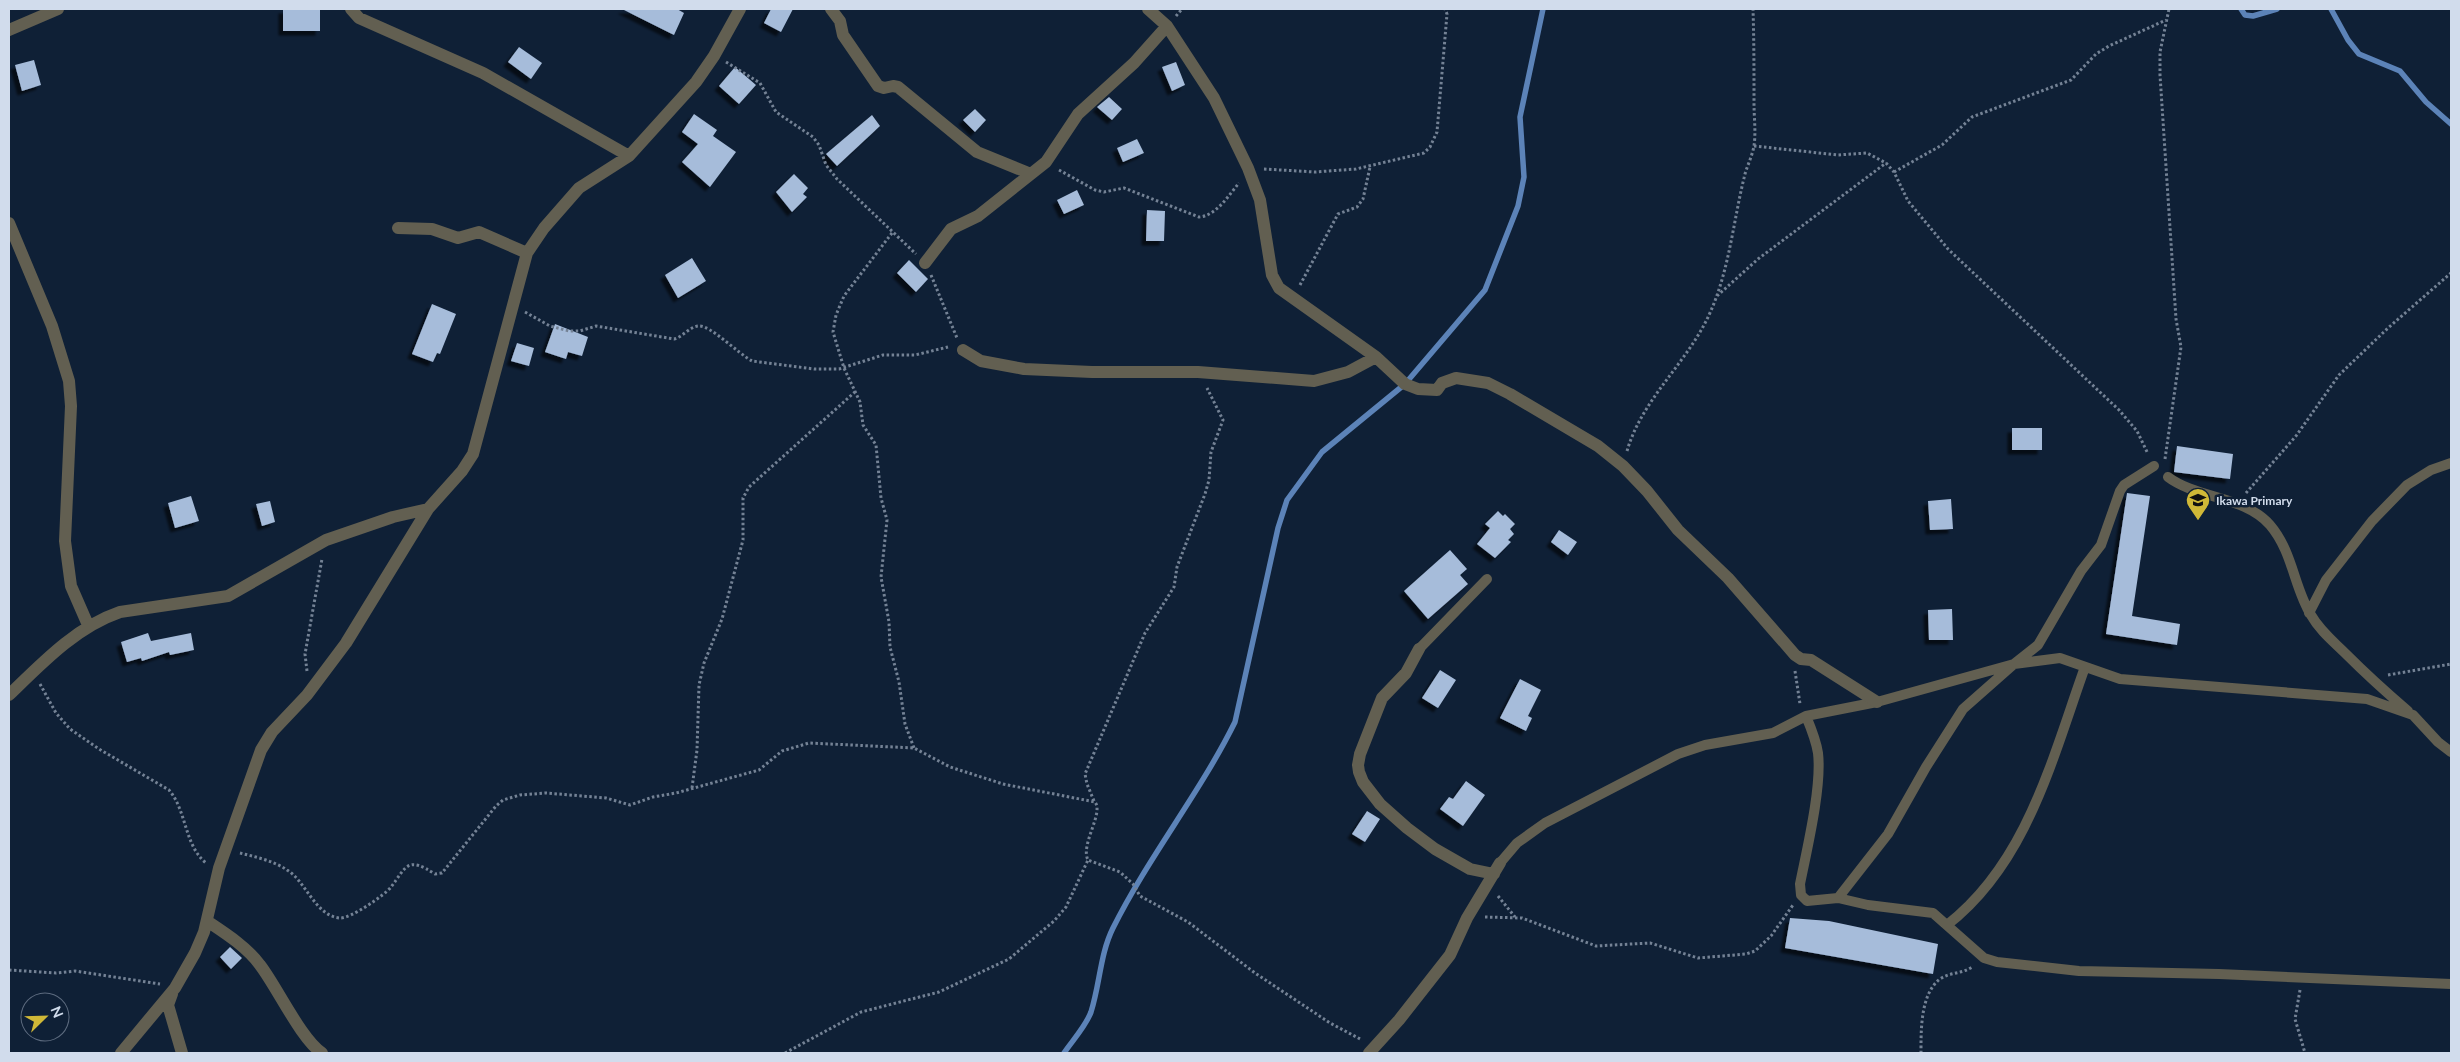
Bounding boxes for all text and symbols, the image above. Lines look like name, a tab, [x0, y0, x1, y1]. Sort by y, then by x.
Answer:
school or university icon: Ikawa Primary	[2185, 487, 2211, 521]
place label: Ikawa Primary	[2216, 493, 2293, 508]
north arrow	[20, 992, 70, 1042]
text: N	[47, 1003, 67, 1020]

